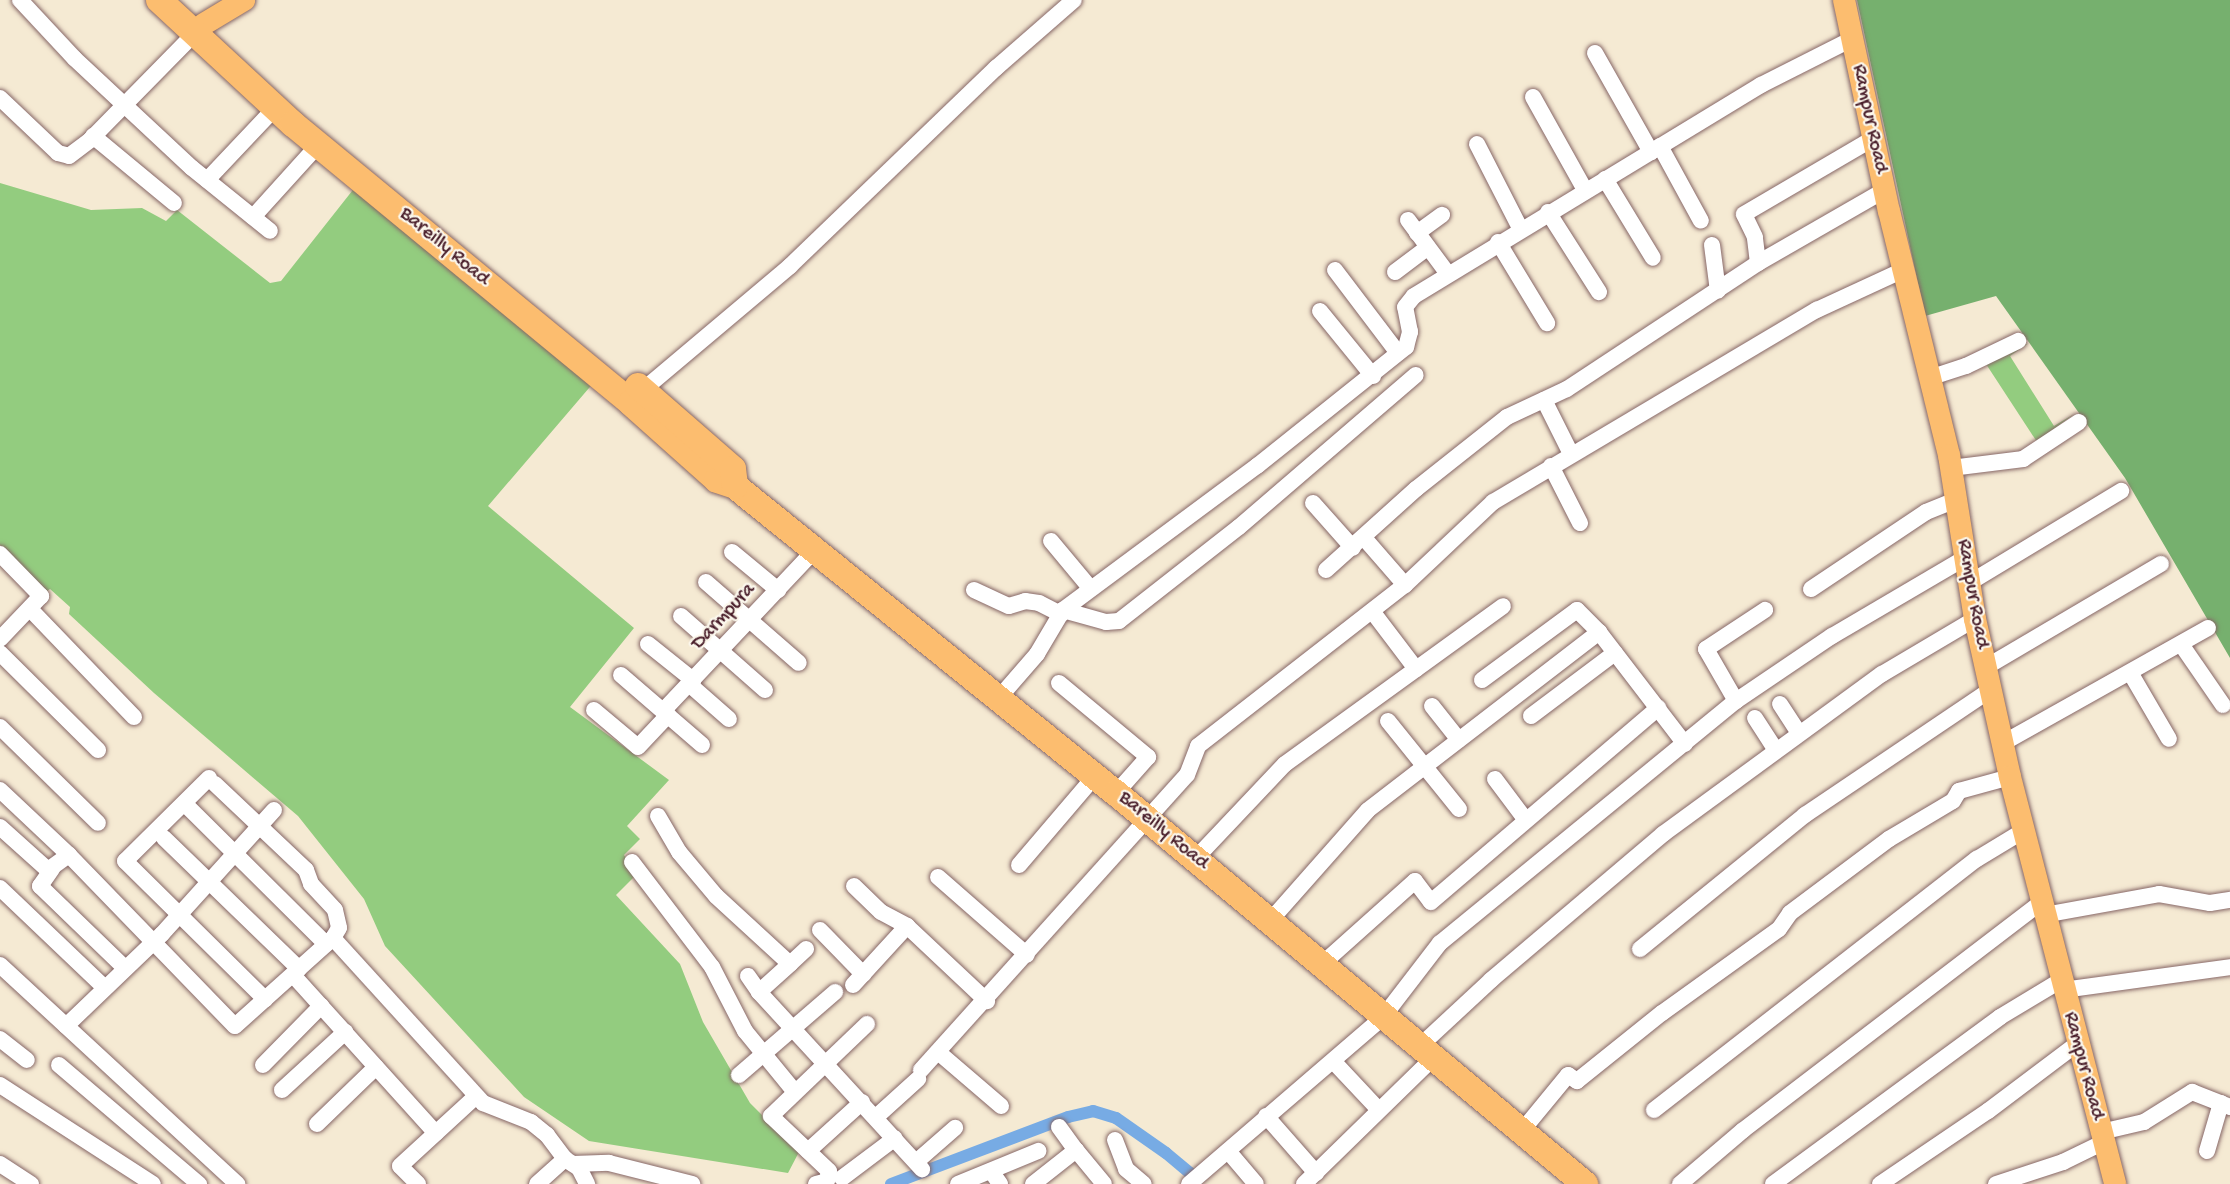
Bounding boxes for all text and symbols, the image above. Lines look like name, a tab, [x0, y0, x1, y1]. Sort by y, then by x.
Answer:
street label: Rampur Road	[1846, 62, 1892, 176]
street label: Bareilly Road	[394, 202, 494, 292]
street label: Rampur Road	[1951, 538, 1993, 650]
street label: Darmpura	[687, 579, 761, 655]
street label: Bareilly Road	[1113, 786, 1213, 876]
street label: Rampur Road	[2057, 1010, 2109, 1122]

